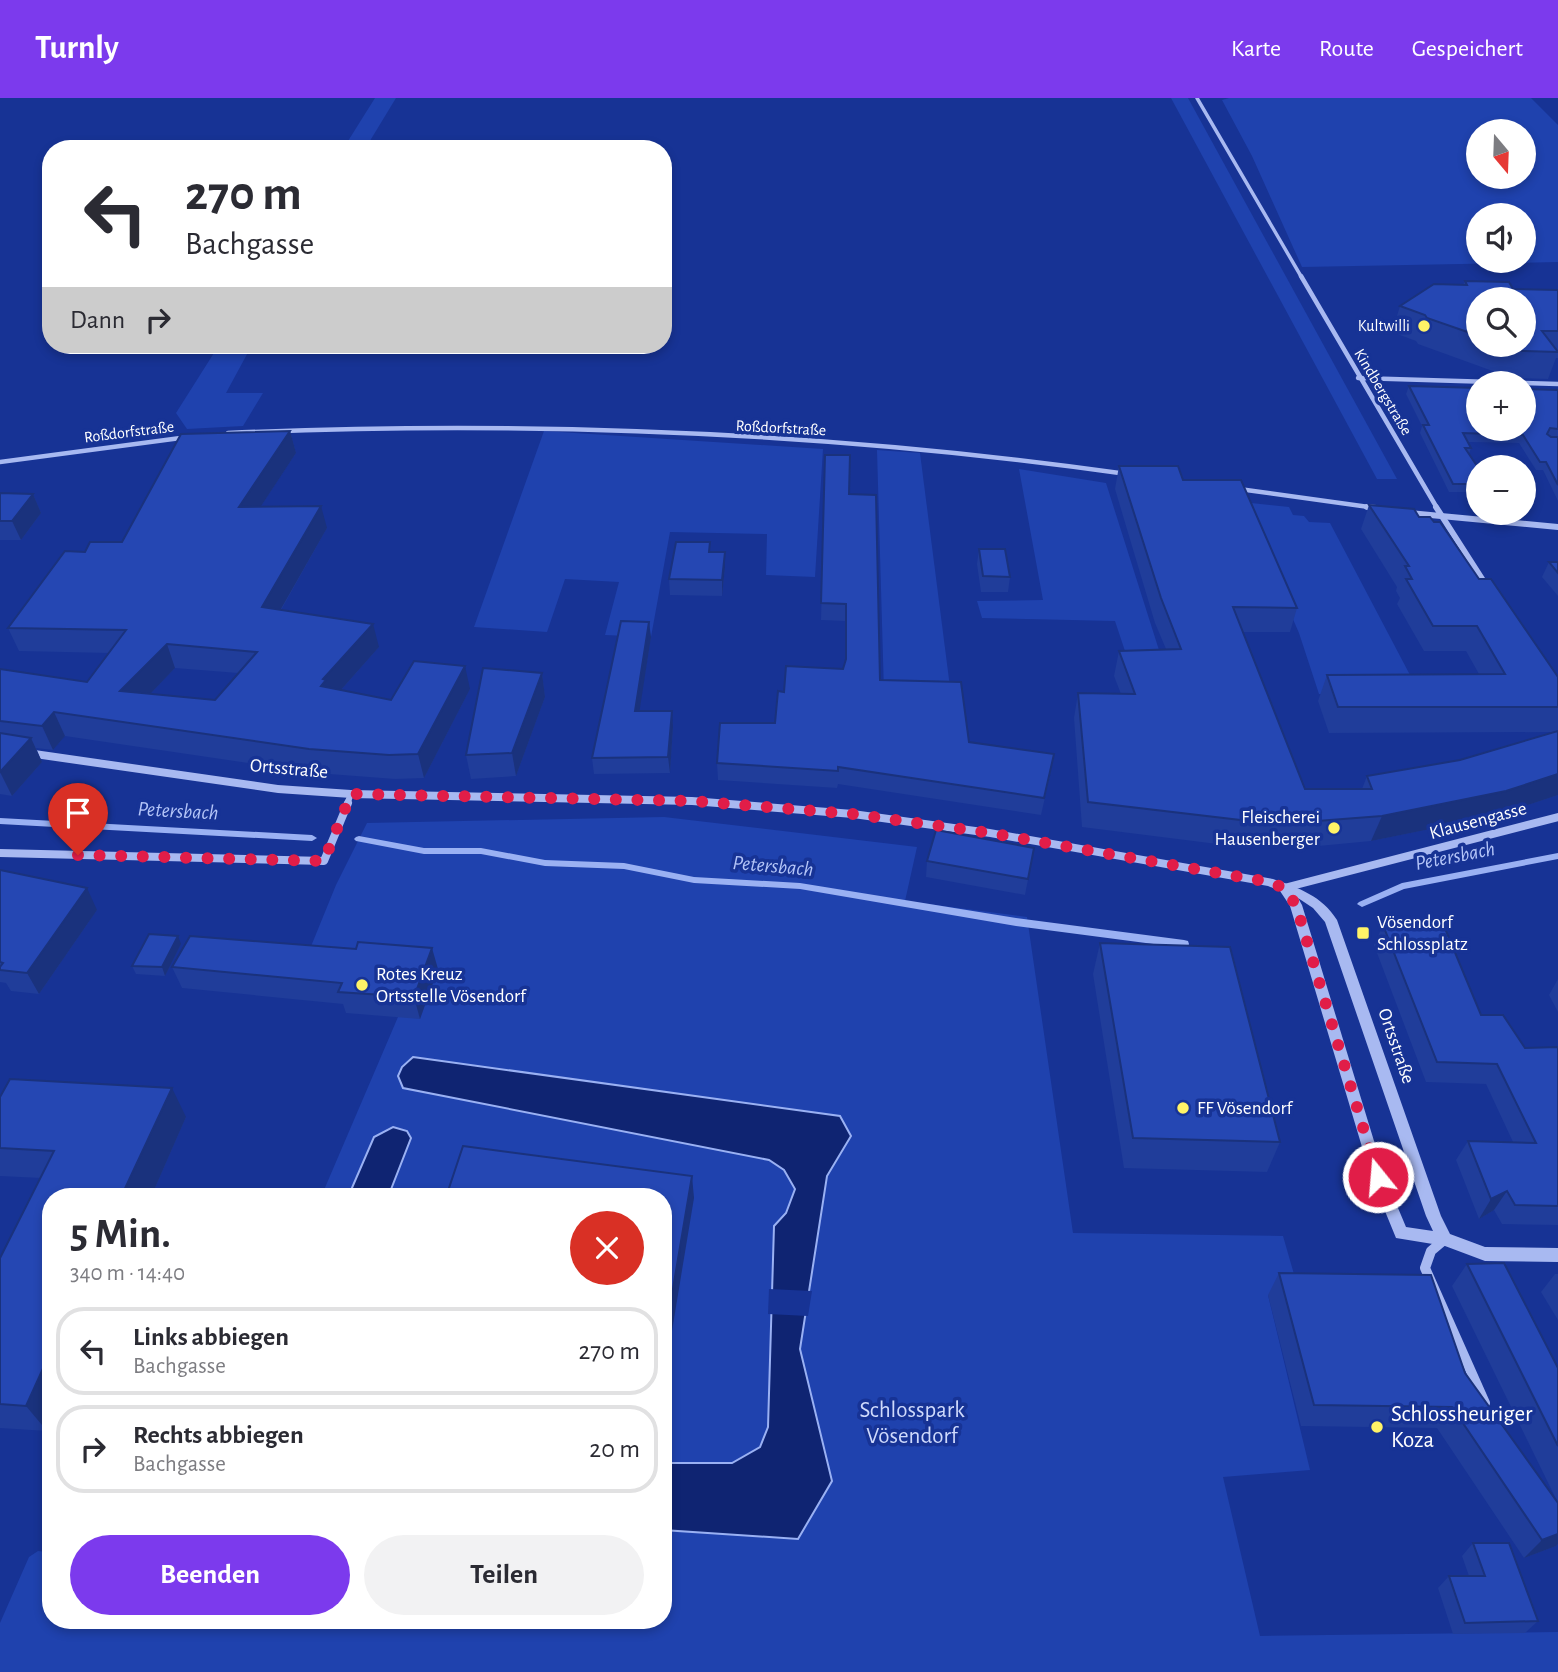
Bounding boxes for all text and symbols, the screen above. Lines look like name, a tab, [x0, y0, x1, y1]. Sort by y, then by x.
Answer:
text: Turnly	[35, 32, 119, 65]
text: Karte	[1231, 37, 1281, 61]
text: Route	[1319, 37, 1374, 61]
text: Gespeichert	[1412, 37, 1523, 61]
north arrow	[1466, 119, 1536, 189]
map controls	[1466, 119, 1536, 525]
icon: left	[70, 168, 161, 259]
text: 270 m	[185, 170, 302, 219]
button: sound	[1466, 203, 1536, 273]
text: Bachgasse	[185, 228, 314, 260]
button: search	[1466, 287, 1536, 357]
icon: right	[139, 301, 177, 339]
text: Dann	[70, 307, 125, 333]
place label: Kultwilli	[1358, 318, 1410, 334]
marker: Kultwilli	[1416, 318, 1432, 334]
street label: Kindbergstraße	[1351, 346, 1415, 438]
button: +	[1466, 371, 1536, 441]
street label: Roßdorfstraße	[735, 418, 827, 438]
street label: Roßdorfstraße	[83, 419, 175, 445]
button: −	[1466, 455, 1536, 525]
street label: Ortsstraße	[249, 756, 329, 782]
pin	[48, 783, 108, 855]
icon: arrive	[59, 794, 97, 832]
water label: Petersbach	[137, 798, 219, 824]
street label: Klausengasse	[1427, 799, 1529, 843]
place label: Fleischerei Hausenberger	[1215, 808, 1320, 849]
marker: Fleischerei Hausenberger	[1326, 820, 1342, 836]
water label: Petersbach	[1413, 838, 1497, 874]
water label: Petersbach	[732, 852, 814, 880]
place label: Vösendorf Schlossplatz	[1377, 913, 1468, 954]
marker: Vösendorf Schlossplatz	[1355, 925, 1371, 941]
place label: Rotes Kreuz Ortsstelle Vösendorf	[376, 965, 527, 1006]
marker: Rotes Kreuz Ortsstelle Vösendorf	[354, 977, 370, 993]
street label: Ortsstraße	[1374, 1006, 1418, 1086]
place label: FF Vösendorf	[1197, 1099, 1294, 1118]
marker: FF Vösendorf	[1175, 1100, 1191, 1116]
position arrow	[1341, 1140, 1415, 1214]
button: close	[570, 1211, 644, 1285]
text: 5 Min.	[70, 1213, 171, 1255]
text: 340 m · 14:40	[70, 1262, 185, 1285]
text: Links abbiegen	[133, 1324, 289, 1350]
icon: left	[74, 1332, 112, 1370]
text: 270 m	[579, 1338, 640, 1364]
text: Bachgasse	[133, 1355, 226, 1378]
park label: Schlosspark Vösendorf	[859, 1399, 965, 1448]
place label: Schlossheuriger Koza	[1391, 1403, 1533, 1452]
marker: Schlossheuriger Koza	[1369, 1419, 1385, 1435]
text: Rechts abbiegen	[133, 1422, 304, 1448]
icon: right	[74, 1430, 112, 1468]
text: 20 m	[589, 1436, 640, 1462]
text: Bachgasse	[133, 1453, 226, 1476]
button: Beenden	[70, 1535, 350, 1615]
button: Teilen	[364, 1535, 644, 1615]

